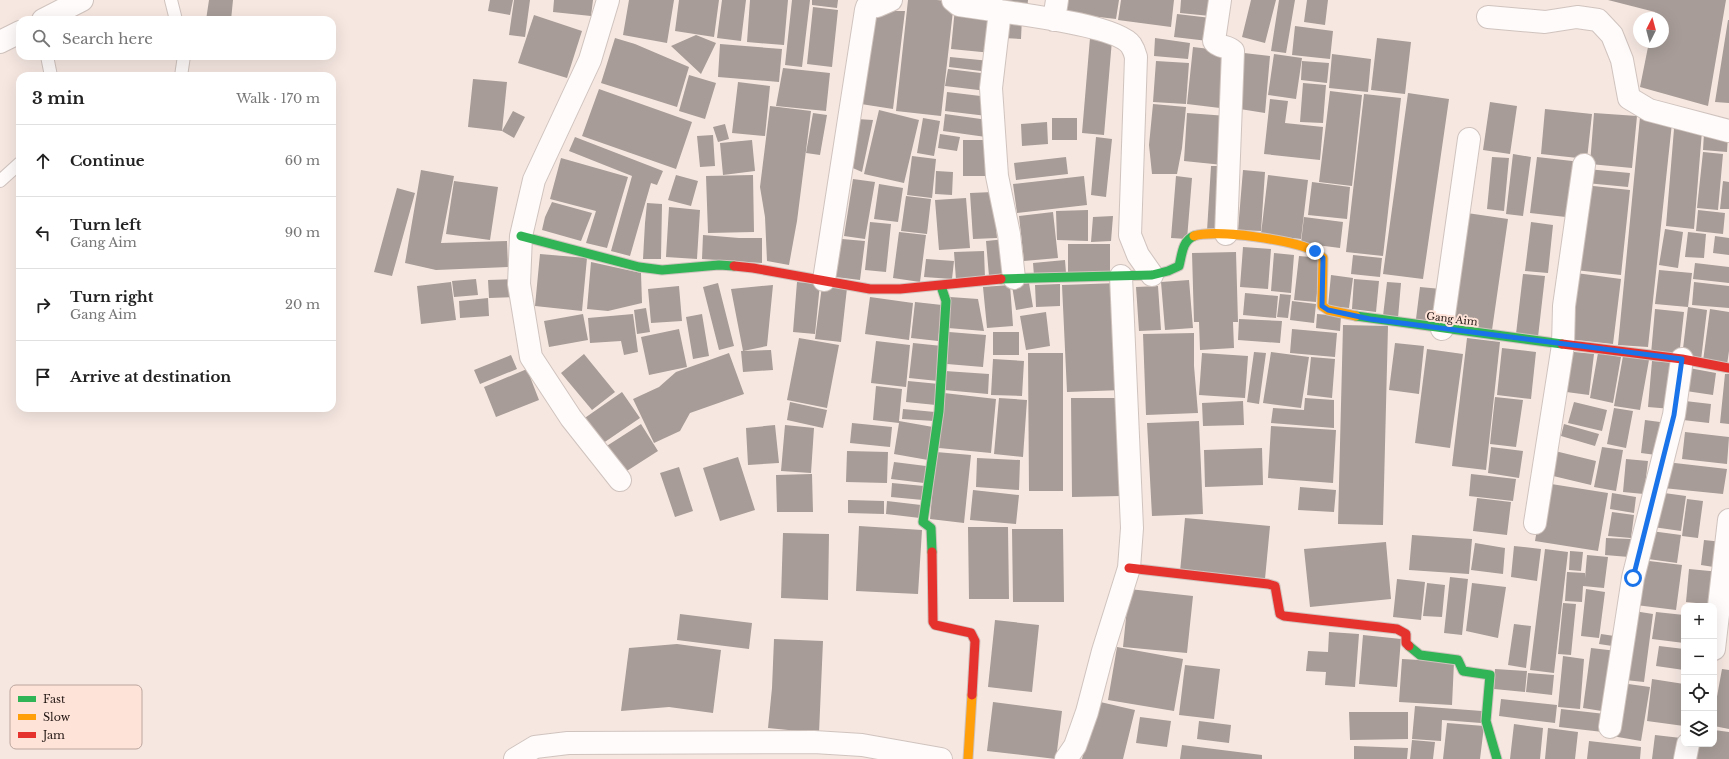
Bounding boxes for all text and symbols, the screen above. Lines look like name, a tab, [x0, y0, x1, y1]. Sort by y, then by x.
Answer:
north arrow	[1633, 12, 1669, 48]
search box	[16, 16, 336, 60]
icon: search	[30, 27, 52, 49]
text: Search here	[62, 29, 153, 48]
text: 3 min	[32, 88, 85, 109]
text: Walk · 170 m	[236, 90, 320, 107]
icon: ahead	[32, 150, 54, 172]
text: Continue	[70, 151, 145, 170]
text: 60 m	[285, 152, 320, 169]
text: Turn left	[70, 215, 141, 234]
icon: left	[32, 222, 54, 244]
text: 90 m	[285, 224, 320, 241]
text: Gang Aim	[70, 234, 137, 251]
route end	[1306, 242, 1324, 260]
text: Turn right	[70, 287, 153, 306]
icon: right	[32, 294, 54, 316]
text: 20 m	[285, 296, 320, 313]
text: Gang Aim	[70, 306, 137, 323]
street label: Gang Aim	[1426, 309, 1479, 329]
icon: arrive	[32, 366, 54, 388]
text: Arrive at destination	[70, 367, 231, 386]
route start	[1624, 569, 1642, 587]
map controls	[1681, 603, 1717, 747]
button: +	[1681, 603, 1717, 639]
button: −	[1681, 639, 1717, 675]
button: locate	[1681, 675, 1717, 711]
legend	[10, 685, 142, 749]
text: Fast	[43, 692, 66, 706]
text: Slow	[43, 710, 71, 724]
button: layers	[1681, 711, 1717, 747]
text: Jam	[41, 728, 65, 742]

